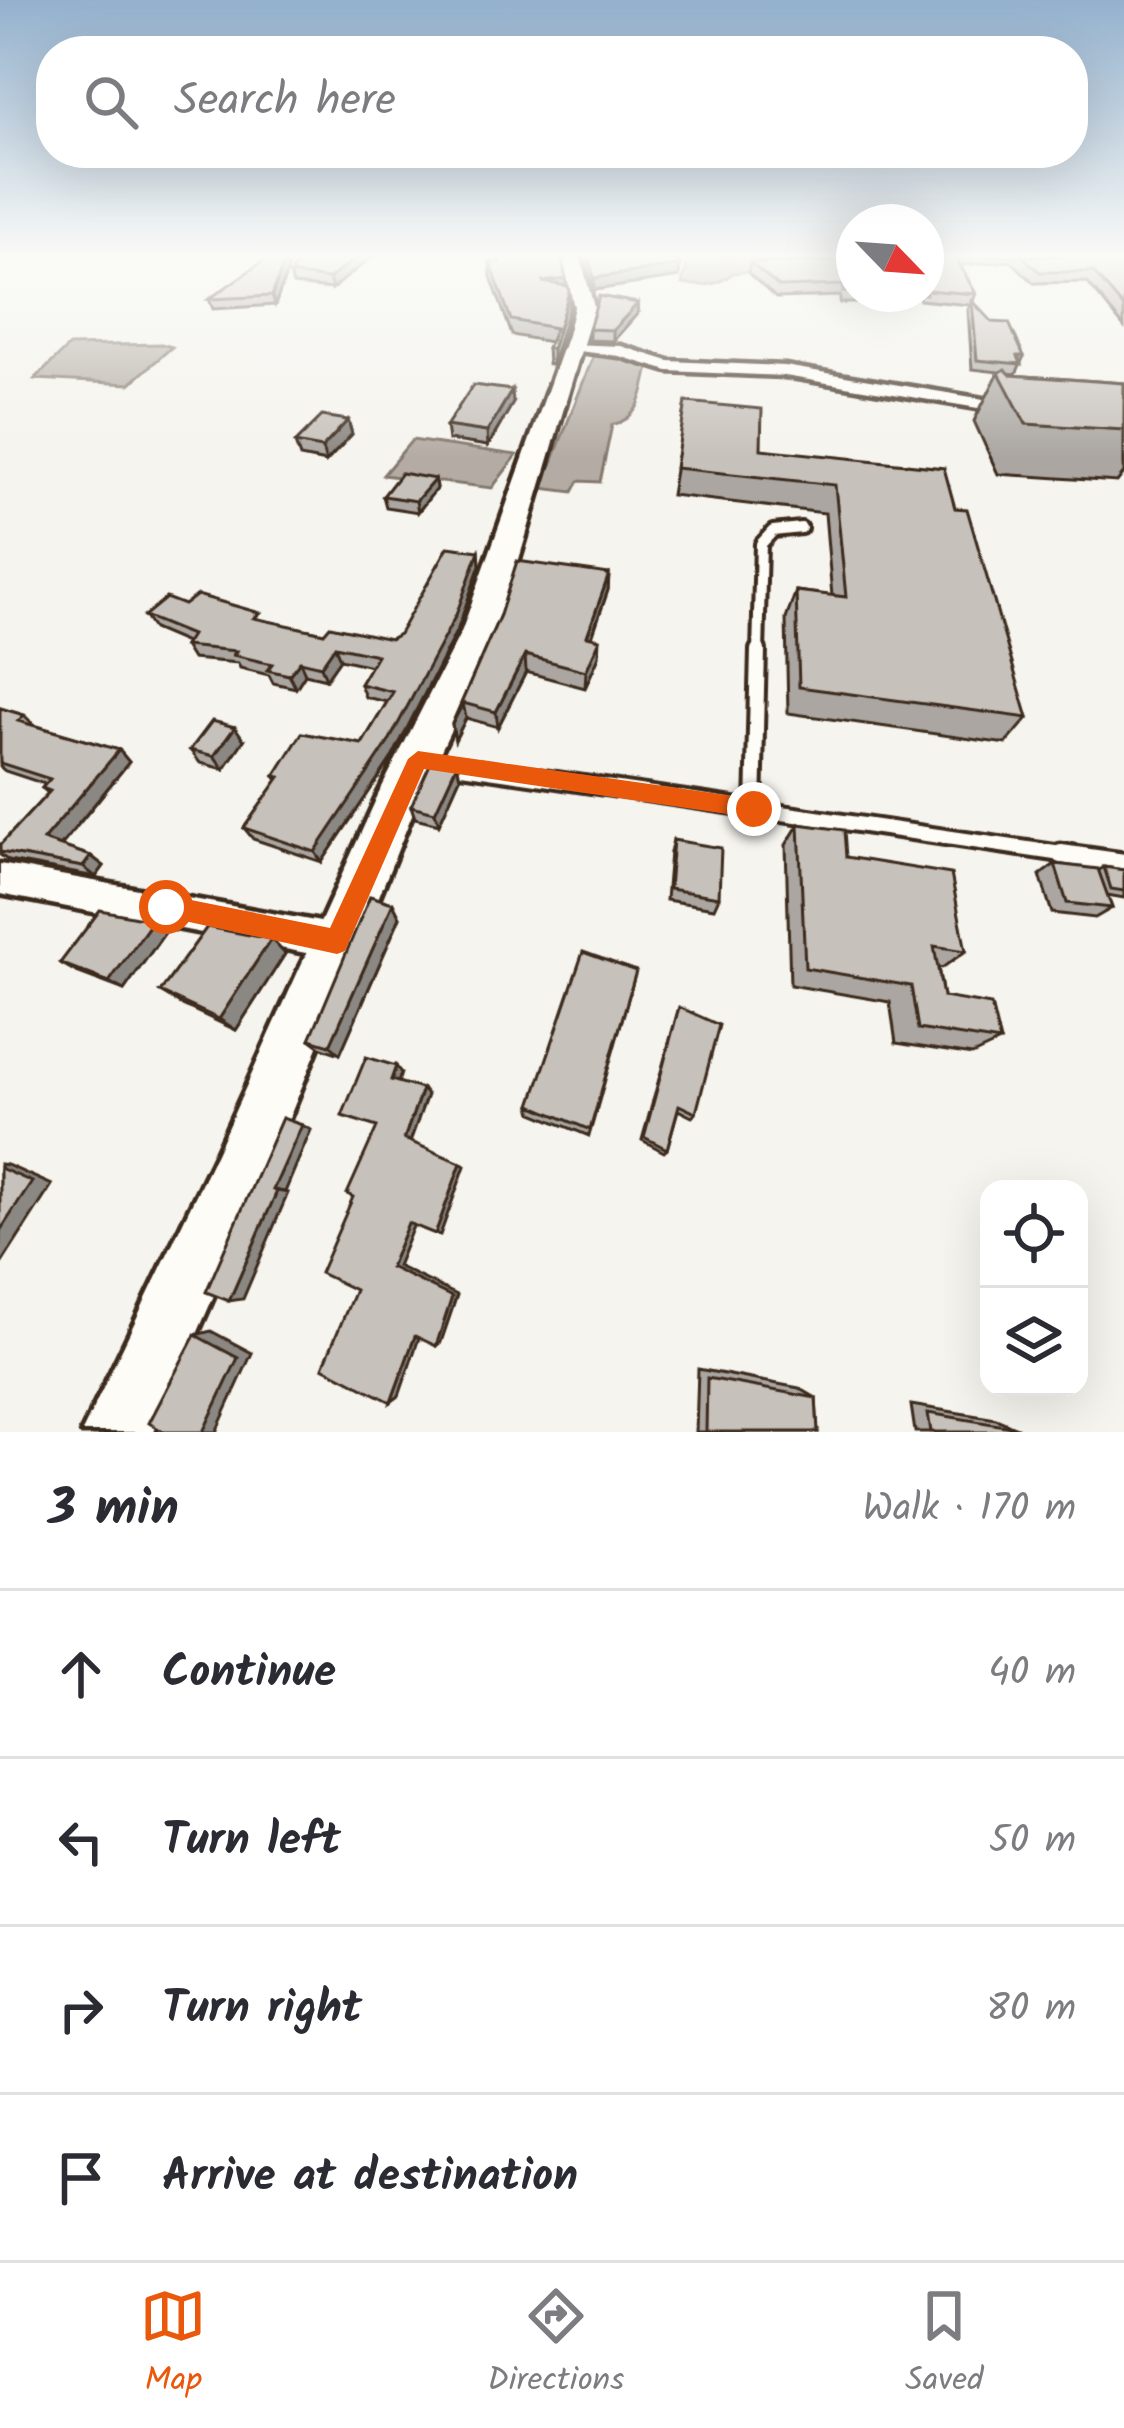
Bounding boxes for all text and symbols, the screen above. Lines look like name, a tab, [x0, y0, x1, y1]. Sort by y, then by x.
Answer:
search box	[36, 36, 1088, 168]
text: Search here	[174, 66, 396, 138]
icon: search	[78, 69, 144, 135]
north arrow	[836, 204, 944, 312]
route end	[727, 782, 781, 836]
route start	[139, 880, 193, 934]
map controls	[980, 1180, 1088, 1396]
button: locate	[980, 1180, 1088, 1288]
button: layers	[980, 1288, 1088, 1396]
text: 3 min	[48, 1470, 179, 1551]
text: Walk · 170 m	[862, 1479, 1076, 1541]
text: Continue	[162, 1638, 336, 1710]
icon: ahead	[48, 1641, 114, 1707]
text: 40 m	[988, 1643, 1076, 1705]
text: Turn left	[162, 1806, 341, 1878]
icon: left	[48, 1809, 114, 1875]
text: 50 m	[989, 1811, 1076, 1873]
text: Turn right	[162, 1974, 362, 2046]
icon: right	[48, 1977, 114, 2043]
text: 80 m	[986, 1979, 1076, 2041]
text: Arrive at destination	[162, 2142, 578, 2214]
icon: arrive	[48, 2145, 114, 2211]
tab: Map	[140, 2283, 206, 2408]
tab: Directions	[487, 2283, 624, 2408]
tab: Saved	[905, 2283, 984, 2408]

